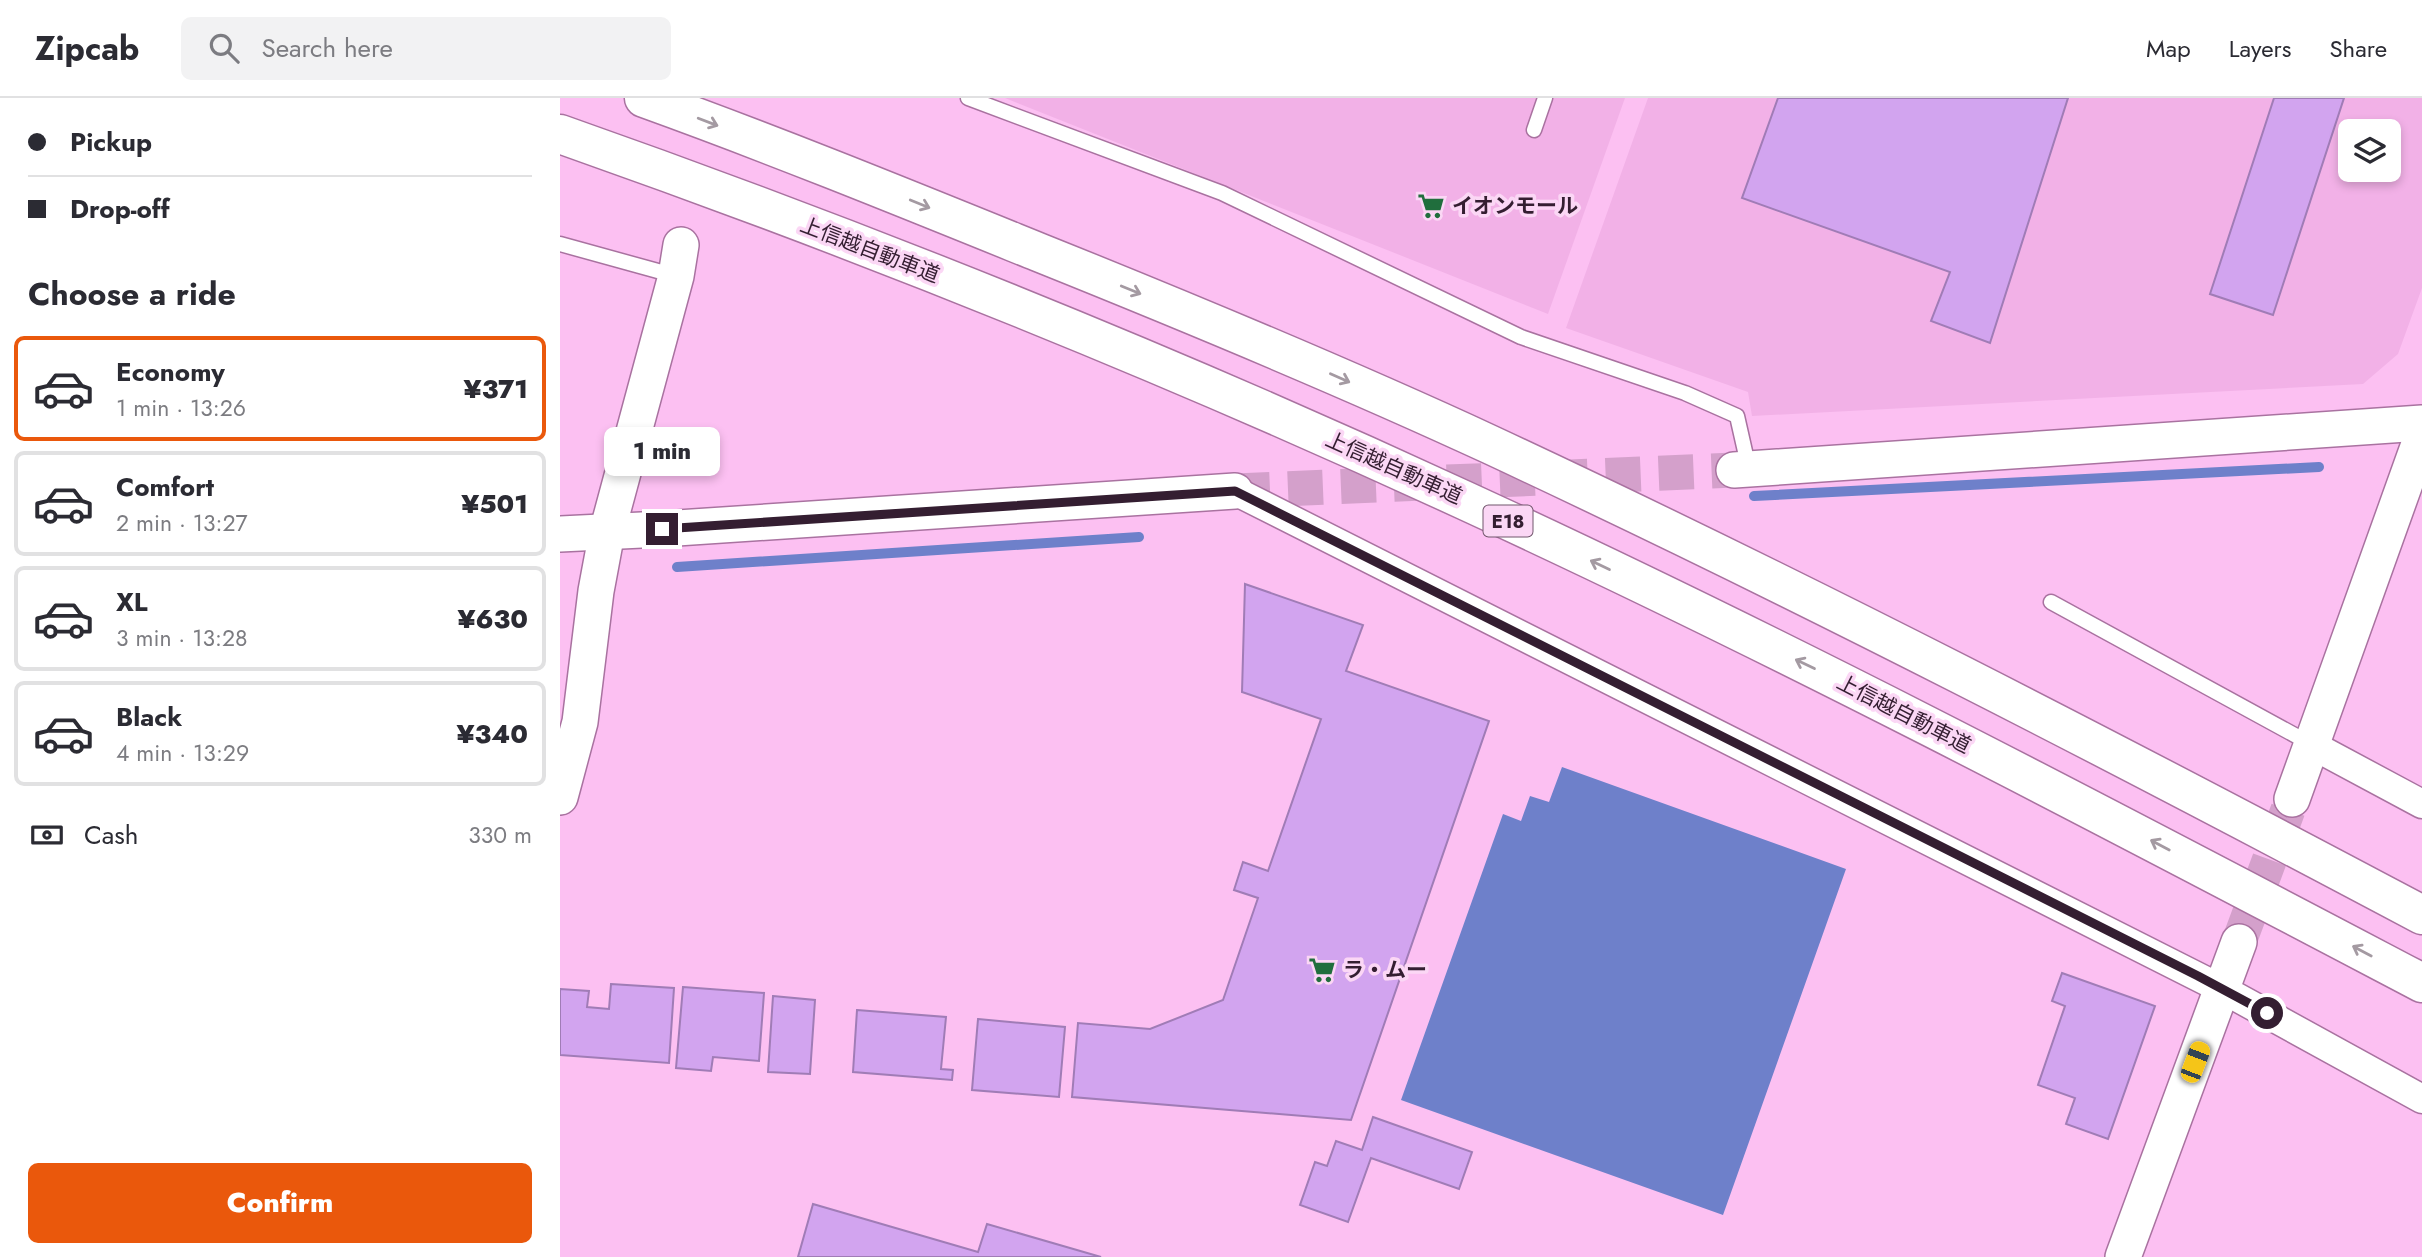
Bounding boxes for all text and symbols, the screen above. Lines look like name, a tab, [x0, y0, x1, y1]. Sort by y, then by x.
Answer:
search box	[181, 17, 671, 80]
text: Zipcab	[35, 25, 139, 72]
icon: search	[205, 29, 243, 67]
text: Search here	[261, 29, 393, 67]
text: Map	[2146, 31, 2191, 66]
text: Layers	[2229, 31, 2291, 66]
text: Share	[2329, 31, 2387, 66]
one-way arrow	[696, 116, 718, 129]
map controls	[2338, 119, 2401, 182]
button: layers	[2338, 119, 2401, 182]
text: Pickup	[70, 123, 152, 161]
text: Drop-off	[70, 190, 170, 228]
supermarket icon: イオンモール	[1416, 191, 1446, 221]
place label: イオンモール	[1452, 191, 1578, 221]
one-way arrow	[909, 198, 930, 211]
street label: 上信越自動車道	[796, 210, 944, 290]
text: Choose a ride	[28, 271, 236, 317]
one-way arrow	[1119, 284, 1141, 297]
text: Economy	[116, 353, 225, 391]
icon: car	[32, 357, 95, 420]
text: ¥371	[464, 370, 528, 408]
one-way arrow	[1329, 372, 1350, 385]
text: 1 min · 13:26	[116, 391, 246, 425]
street label: 上信越自動車道	[1321, 424, 1467, 512]
callout: 1 min	[604, 428, 720, 476]
text: 1 min	[633, 434, 691, 468]
text: Comfort	[116, 468, 214, 506]
icon: car	[32, 472, 95, 535]
text: ¥501	[461, 485, 528, 523]
text: 2 min · 13:27	[116, 506, 248, 540]
road number: E18	[1483, 506, 1532, 536]
route end	[646, 513, 678, 545]
one-way arrow	[1590, 558, 1611, 571]
text: XL	[116, 583, 148, 621]
icon: car	[32, 587, 95, 650]
text: ¥630	[457, 600, 528, 638]
text: 3 min · 13:28	[116, 621, 248, 655]
one-way arrow	[1795, 657, 1816, 671]
street label: 上信越自動車道	[1832, 667, 1976, 761]
text: Black	[116, 698, 182, 736]
icon: car	[32, 702, 95, 765]
text: ¥340	[456, 715, 528, 753]
text: 4 min · 13:29	[116, 736, 249, 770]
icon: cash	[28, 816, 66, 854]
text: Cash	[84, 816, 138, 854]
text: 330 m	[468, 818, 532, 852]
one-way arrow	[2150, 838, 2171, 852]
one-way arrow	[2352, 944, 2372, 958]
supermarket icon: ラ・ムー	[1307, 955, 1337, 985]
place label: ラ・ムー	[1343, 955, 1427, 985]
route start	[2251, 997, 2283, 1029]
car	[2178, 1039, 2213, 1085]
button: Confirm	[28, 1163, 532, 1243]

